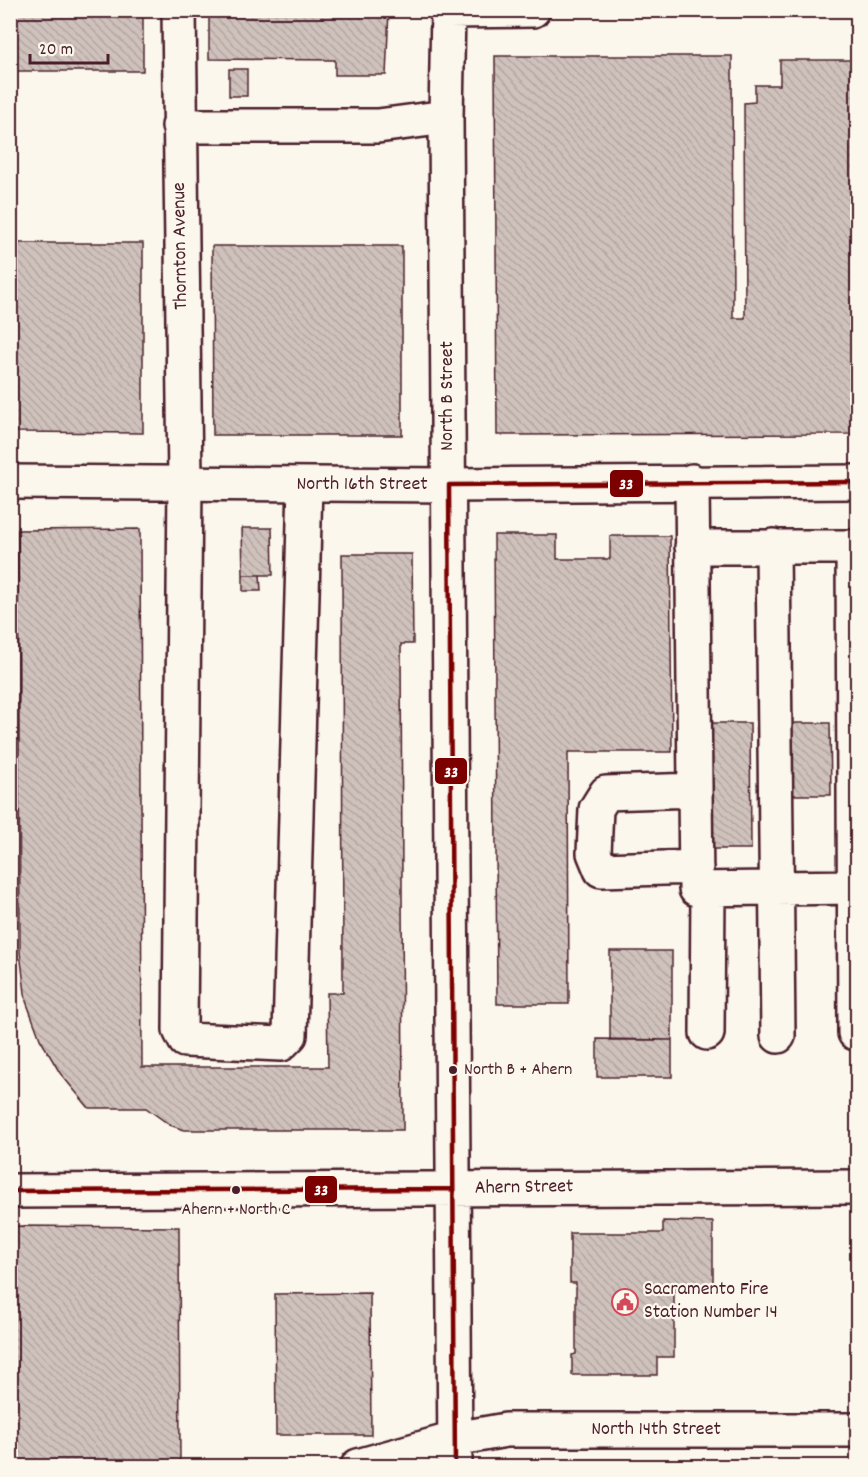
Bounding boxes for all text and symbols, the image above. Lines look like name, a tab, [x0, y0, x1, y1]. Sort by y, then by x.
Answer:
scale bar	[30, 27, 108, 65]
text: 20 m	[39, 38, 73, 63]
street label: Thornton Avenue	[166, 182, 196, 310]
street label: North B Street	[434, 341, 462, 451]
line badge: 33	[609, 469, 644, 498]
street label: North 16th Street	[296, 471, 428, 499]
text: 33	[619, 474, 633, 497]
line badge: 33	[434, 757, 468, 785]
text: 33	[444, 762, 458, 785]
place label: North B + Ahern	[464, 1058, 572, 1083]
marker: North B + Ahern	[447, 1064, 459, 1076]
street label: Ahern Street	[474, 1173, 574, 1203]
line badge: 33	[304, 1175, 338, 1204]
text: 33	[314, 1180, 328, 1203]
marker: Ahern + North C	[230, 1184, 242, 1196]
place label: Ahern + North C	[182, 1198, 291, 1223]
place label: Sacramento Fire Station Number 14	[644, 1276, 778, 1327]
public building icon: Sacramento Fire Station Number 14	[610, 1287, 640, 1317]
street label: North 14th Street	[591, 1416, 721, 1444]

